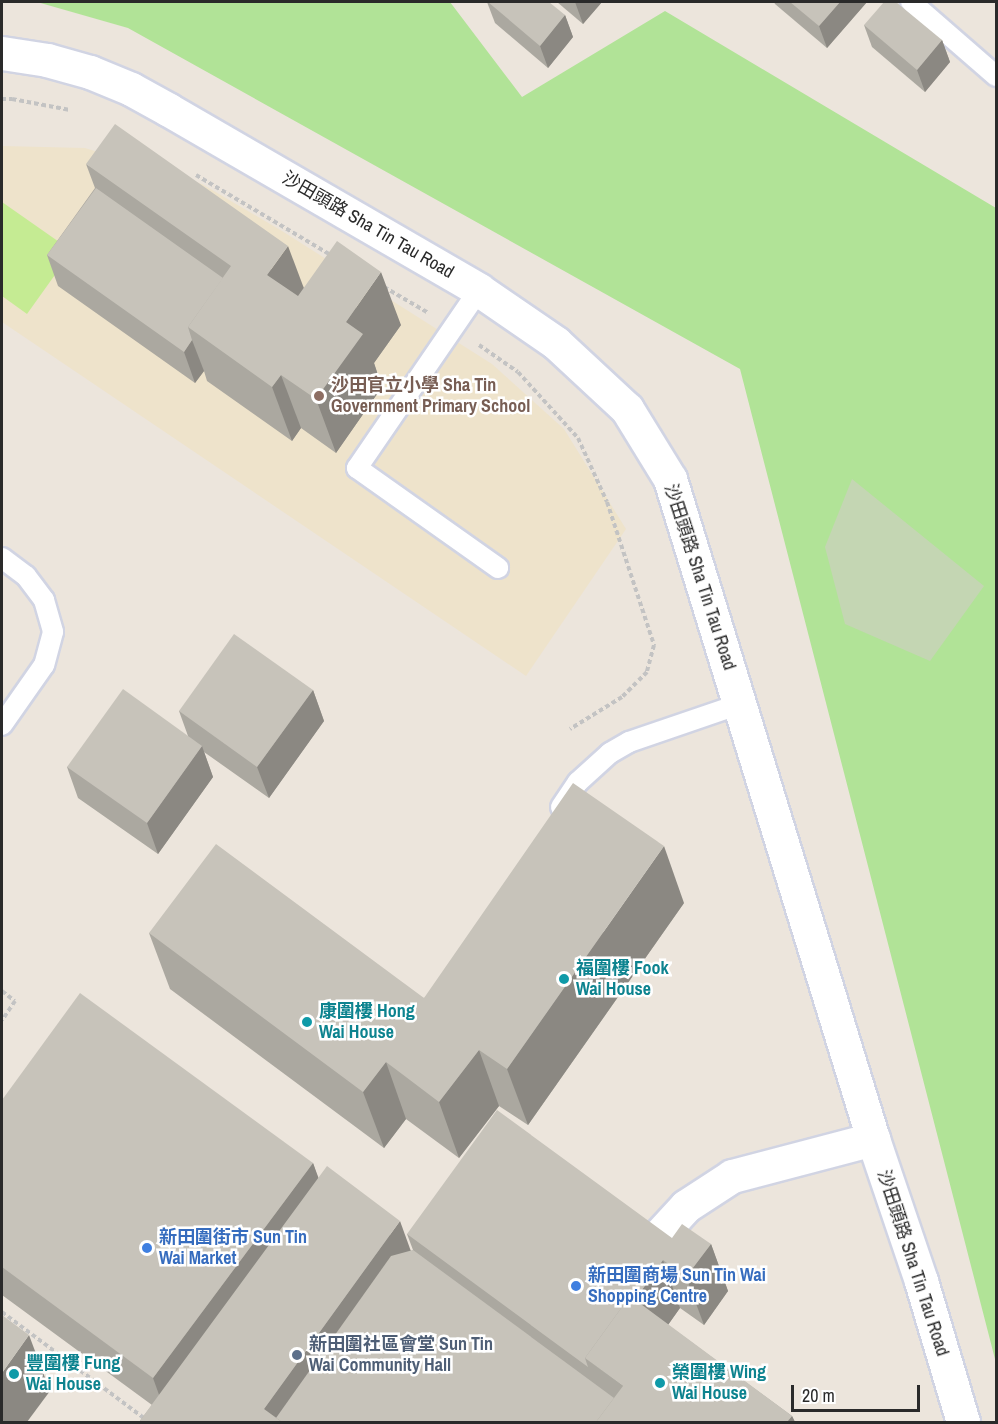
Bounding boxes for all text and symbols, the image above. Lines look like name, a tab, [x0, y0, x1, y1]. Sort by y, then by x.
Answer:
street label: 沙田頭路 Sha Tin Tau Road	[278, 167, 458, 283]
place label: 沙田官立小學 Sha Tin Government Primary School	[331, 375, 530, 418]
marker: 沙田官立小學 Sha Tin Government Primary School	[312, 389, 326, 403]
street label: 沙田頭路 Sha Tin Tau Road	[660, 481, 740, 673]
place label: 福圍樓 Fook Wai House	[576, 958, 669, 1000]
marker: 福圍樓 Fook Wai House	[557, 972, 571, 986]
place label: 康圍樓 Hong Wai House	[319, 1001, 415, 1044]
marker: 康圍樓 Hong Wai House	[300, 1015, 314, 1029]
street label: 沙田頭路 Sha Tin Tau Road	[873, 1167, 953, 1359]
place label: 新田圍街市 Sun Tin Wai Market	[159, 1227, 307, 1270]
marker: 新田圍街市 Sun Tin Wai Market	[140, 1241, 154, 1255]
place label: 新田圍商場 Sun Tin Wai Shopping Centre	[588, 1265, 766, 1308]
marker: 新田圍商場 Sun Tin Wai Shopping Centre	[569, 1279, 583, 1293]
place label: 新田圍社區會堂 Sun Tin Wai Community Hall	[309, 1334, 493, 1376]
marker: 新田圍社區會堂 Sun Tin Wai Community Hall	[290, 1348, 304, 1362]
place label: 豐圍樓 Fung Wai House	[26, 1353, 120, 1396]
place label: 榮圍樓 Wing Wai House	[672, 1362, 766, 1404]
marker: 豐圍樓 Fung Wai House	[7, 1367, 21, 1381]
scale bar	[794, 1373, 923, 1411]
marker: 榮圍樓 Wing Wai House	[653, 1376, 667, 1390]
text: 20 m	[802, 1383, 835, 1408]

